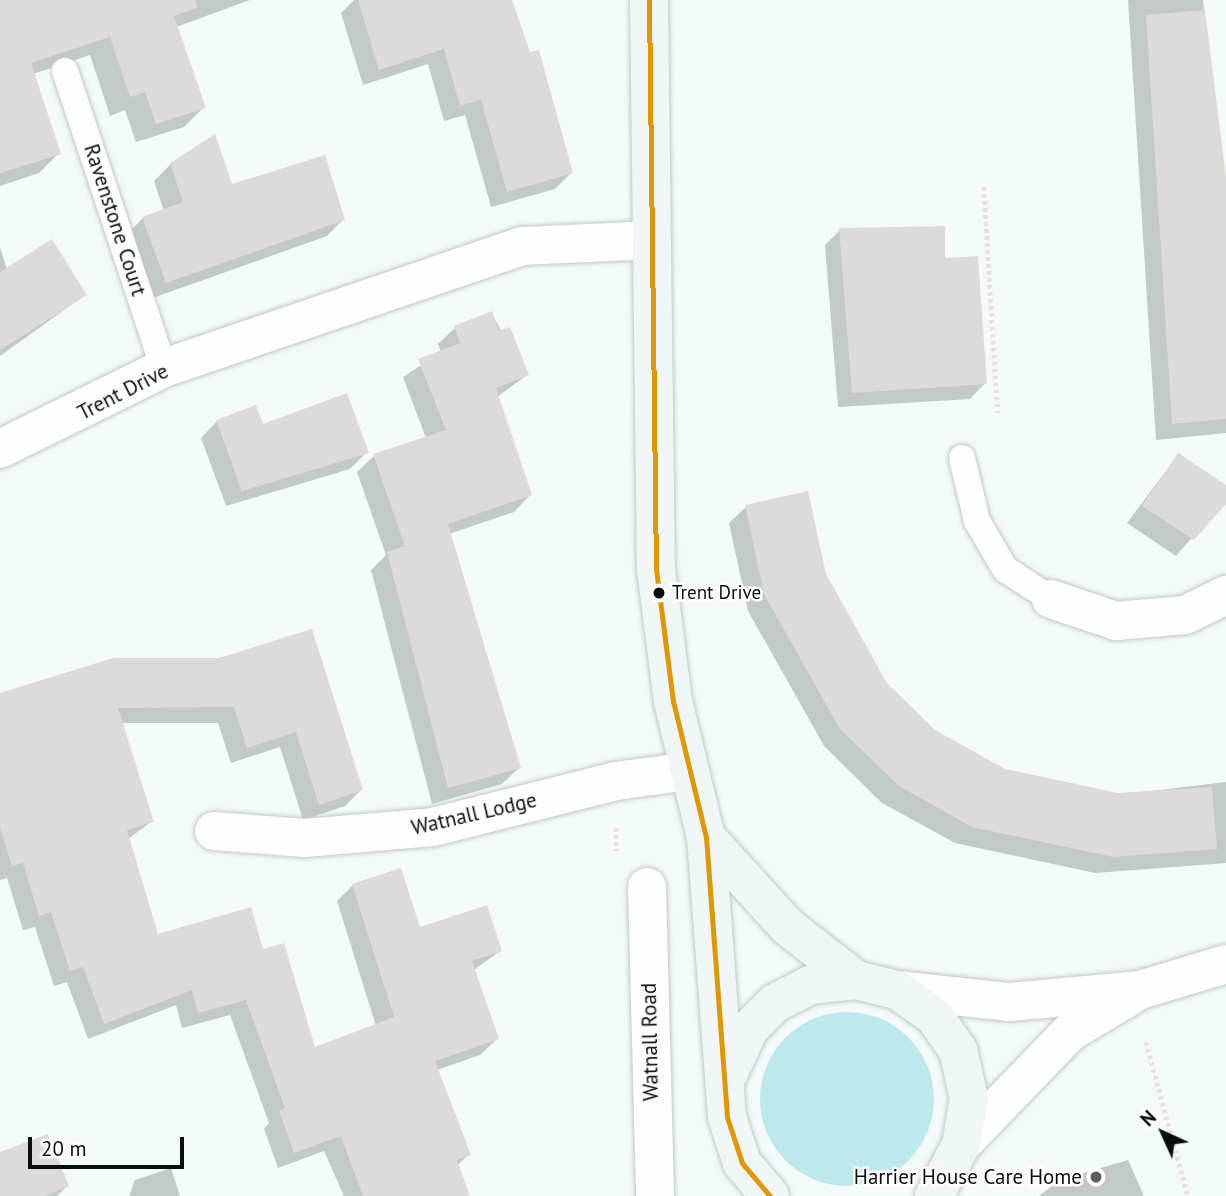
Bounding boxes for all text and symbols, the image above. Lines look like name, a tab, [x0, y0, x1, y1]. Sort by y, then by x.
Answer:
street label: Ravenstone Court	[79, 141, 151, 299]
street label: Trent Drive	[73, 358, 173, 426]
place label: Trent Drive	[672, 582, 761, 604]
marker: Trent Drive	[652, 586, 666, 600]
street label: Watnall Lodge	[409, 787, 539, 841]
street label: Watnall Road	[636, 983, 664, 1101]
north arrow	[1128, 1098, 1198, 1168]
text: N	[1135, 1105, 1161, 1131]
scale bar	[32, 1122, 187, 1166]
text: 20 m	[41, 1135, 87, 1162]
place label: Harrier House Care Home	[854, 1164, 1082, 1190]
marker: Harrier House Care Home	[1088, 1169, 1104, 1185]

